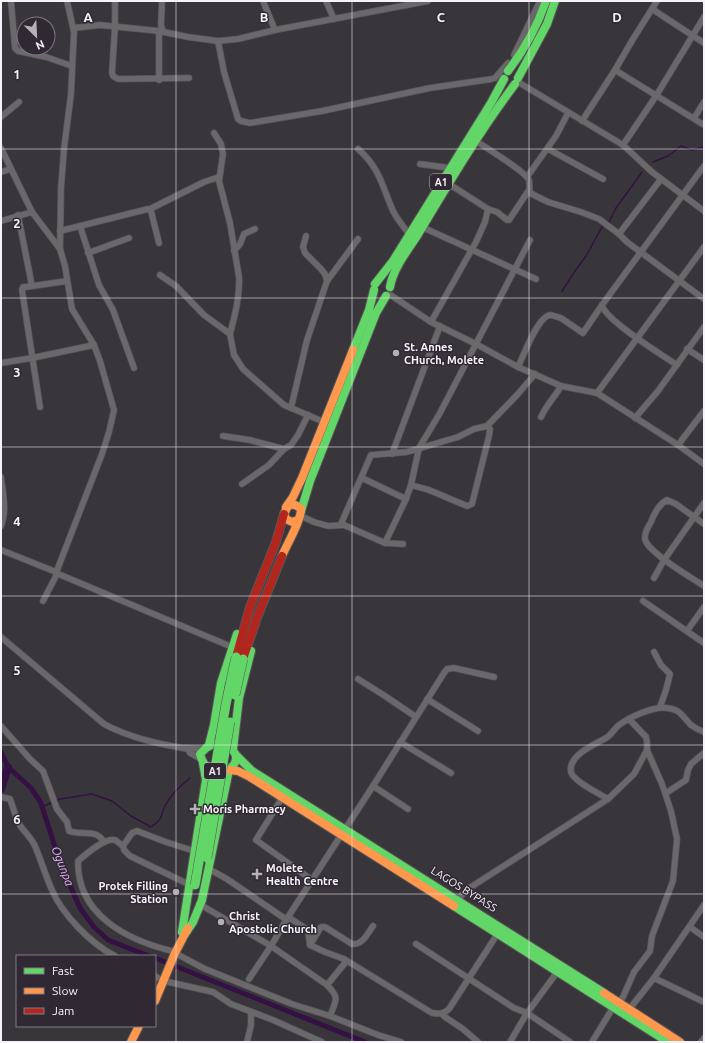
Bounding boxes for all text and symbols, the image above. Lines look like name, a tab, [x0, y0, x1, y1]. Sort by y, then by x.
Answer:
text: A	[83, 10, 93, 24]
text: B	[260, 10, 269, 24]
text: C	[437, 10, 446, 24]
text: D	[612, 10, 622, 24]
north arrow	[16, 16, 56, 56]
text: N	[34, 38, 46, 52]
text: 1	[13, 67, 21, 81]
road number: A1	[430, 174, 452, 190]
text: 2	[13, 216, 21, 230]
place label: St. Annes CHurch, Molete	[404, 341, 484, 366]
marker: St. Annes CHurch, Molete	[391, 348, 401, 358]
text: 3	[13, 365, 21, 379]
text: 4	[13, 514, 21, 528]
text: 5	[13, 663, 21, 677]
road number: A1	[204, 763, 226, 779]
place label: Moris Pharmacy	[203, 803, 286, 815]
marker: Moris Pharmacy	[190, 804, 200, 814]
text: 6	[13, 812, 21, 826]
water label: Ogunpa	[49, 844, 77, 888]
place label: Molete Health Centre	[266, 862, 339, 887]
street label: LAGOS BYPASS	[429, 864, 499, 914]
marker: Molete Health Centre	[251, 868, 263, 880]
place label: Protek Filling Station	[98, 880, 168, 905]
marker: Protek Filling Station	[171, 887, 181, 897]
place label: Christ Apostolic Church	[229, 910, 317, 935]
marker: Christ Apostolic Church	[216, 917, 226, 927]
legend	[16, 955, 156, 1027]
text: Fast	[52, 964, 74, 977]
text: Slow	[52, 984, 78, 997]
text: Jam	[52, 1004, 74, 1017]

